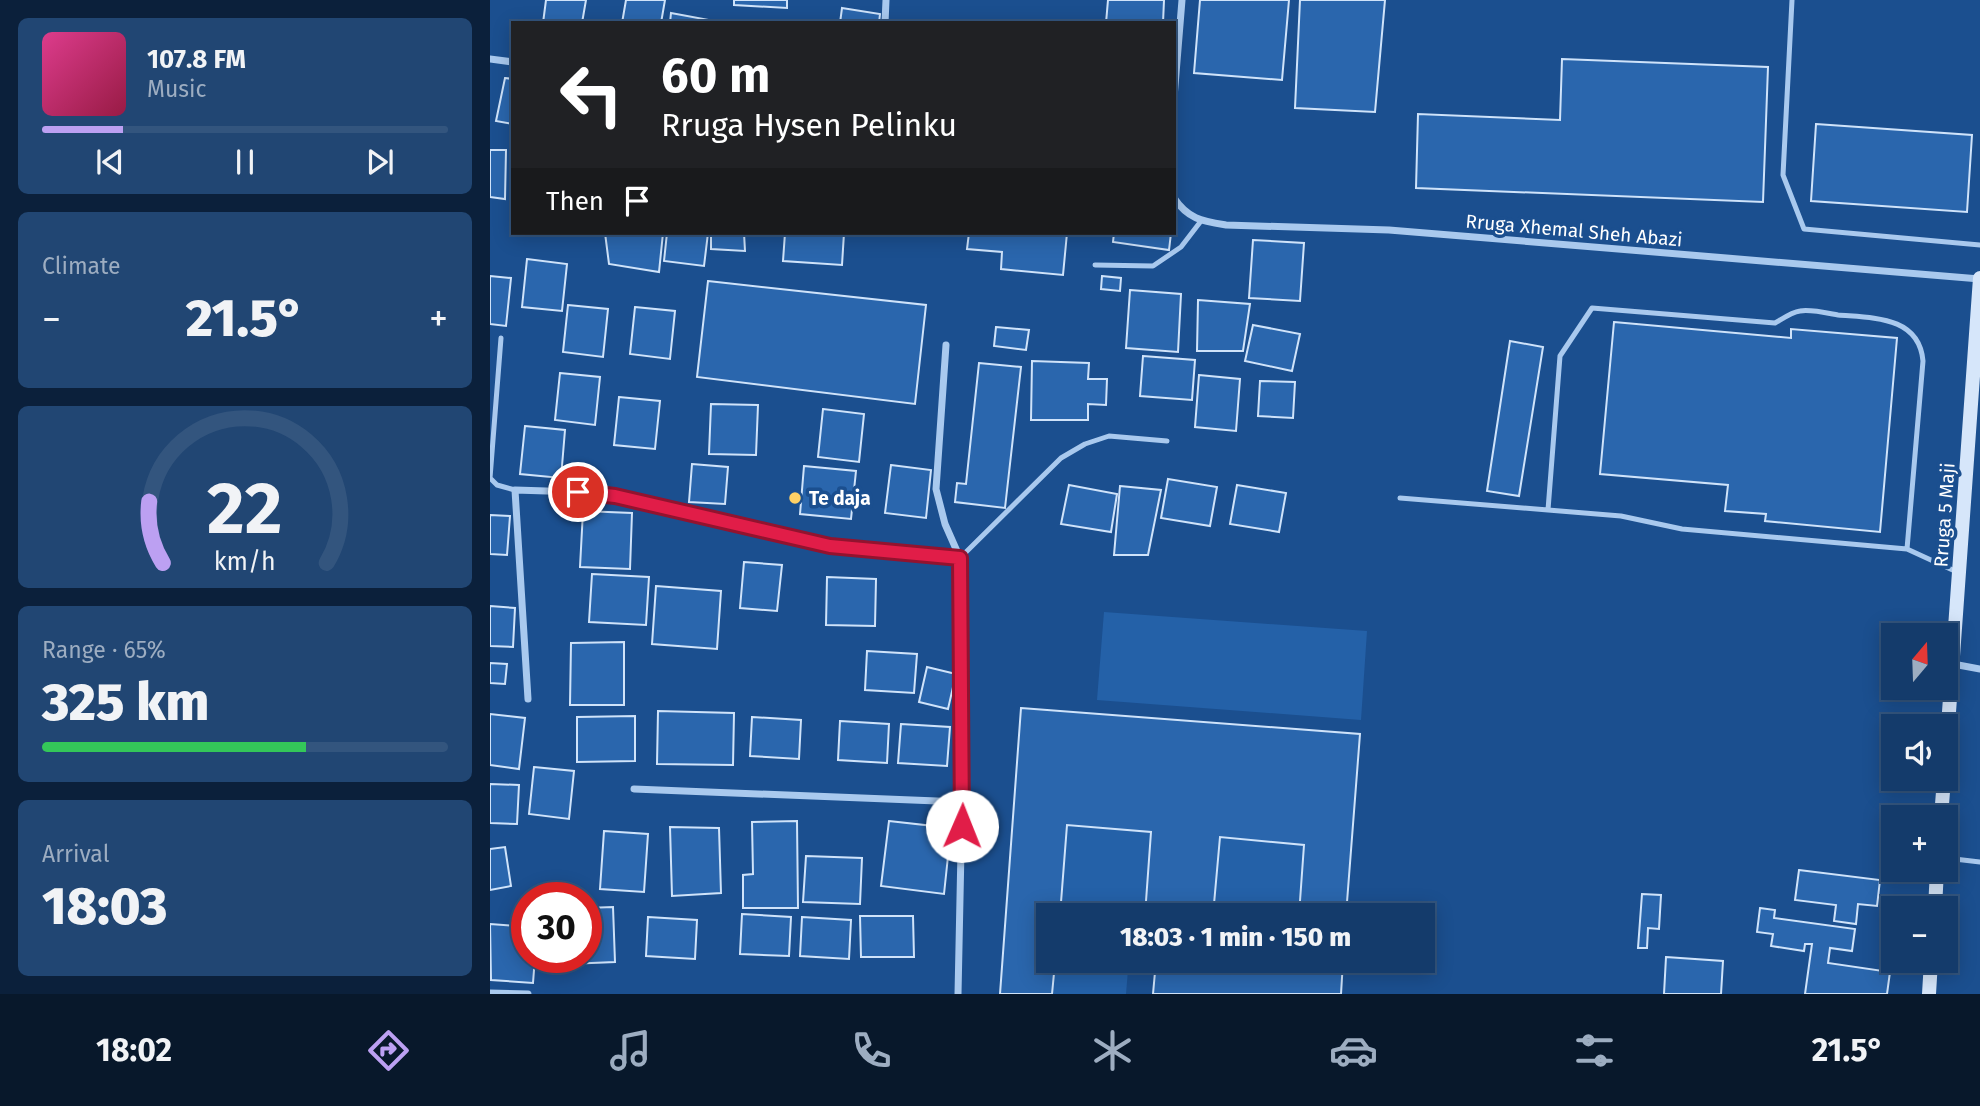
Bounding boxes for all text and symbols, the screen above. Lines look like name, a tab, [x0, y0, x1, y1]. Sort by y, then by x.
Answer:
text: 107.8 FM	[147, 44, 246, 75]
text: 60 m	[661, 46, 770, 105]
icon: left	[546, 49, 637, 140]
text: Music	[147, 75, 207, 103]
text: Rruga Hysen Pelinku	[661, 106, 957, 144]
icon: previous	[91, 143, 129, 181]
icon: pause	[226, 143, 264, 181]
icon: next	[361, 143, 399, 181]
icon: arrive	[618, 182, 656, 220]
text: Then	[546, 186, 604, 217]
street label: Rruga Xhemal Sheh Abazi	[1465, 210, 1683, 251]
text: Climate	[42, 252, 121, 280]
text: 21.5°	[186, 287, 304, 350]
text: −	[42, 296, 61, 342]
text: +	[429, 296, 448, 342]
pin	[548, 462, 608, 522]
street label: Rruga 5 Maji	[1929, 462, 1960, 568]
text: 22	[207, 465, 283, 552]
icon: arrive	[559, 473, 597, 511]
place label: Te daja	[809, 487, 871, 510]
marker: Te daja	[787, 490, 803, 506]
text: km/h	[214, 547, 276, 577]
north arrow	[1881, 623, 1958, 700]
map controls	[1881, 623, 1958, 973]
text: Range · 65%	[42, 636, 166, 664]
text: 325 km	[42, 671, 209, 734]
button: sound	[1881, 714, 1958, 791]
position arrow	[925, 789, 999, 863]
button: +	[1881, 805, 1958, 882]
text: Arrival	[42, 840, 109, 868]
text: 18:03	[42, 875, 167, 938]
speed limit sign: 30	[511, 882, 602, 973]
button: −	[1881, 896, 1958, 973]
text: 18:03 · 1 min · 150 m	[1120, 922, 1351, 953]
icon: directions	[364, 1026, 413, 1075]
icon: music	[606, 1026, 655, 1075]
icon: phone	[847, 1026, 896, 1075]
icon: climate	[1088, 1026, 1137, 1075]
icon: car	[1329, 1026, 1378, 1075]
icon: filters	[1570, 1026, 1619, 1075]
text: 18:02	[96, 1031, 172, 1069]
text: 21.5°	[1812, 1031, 1884, 1069]

